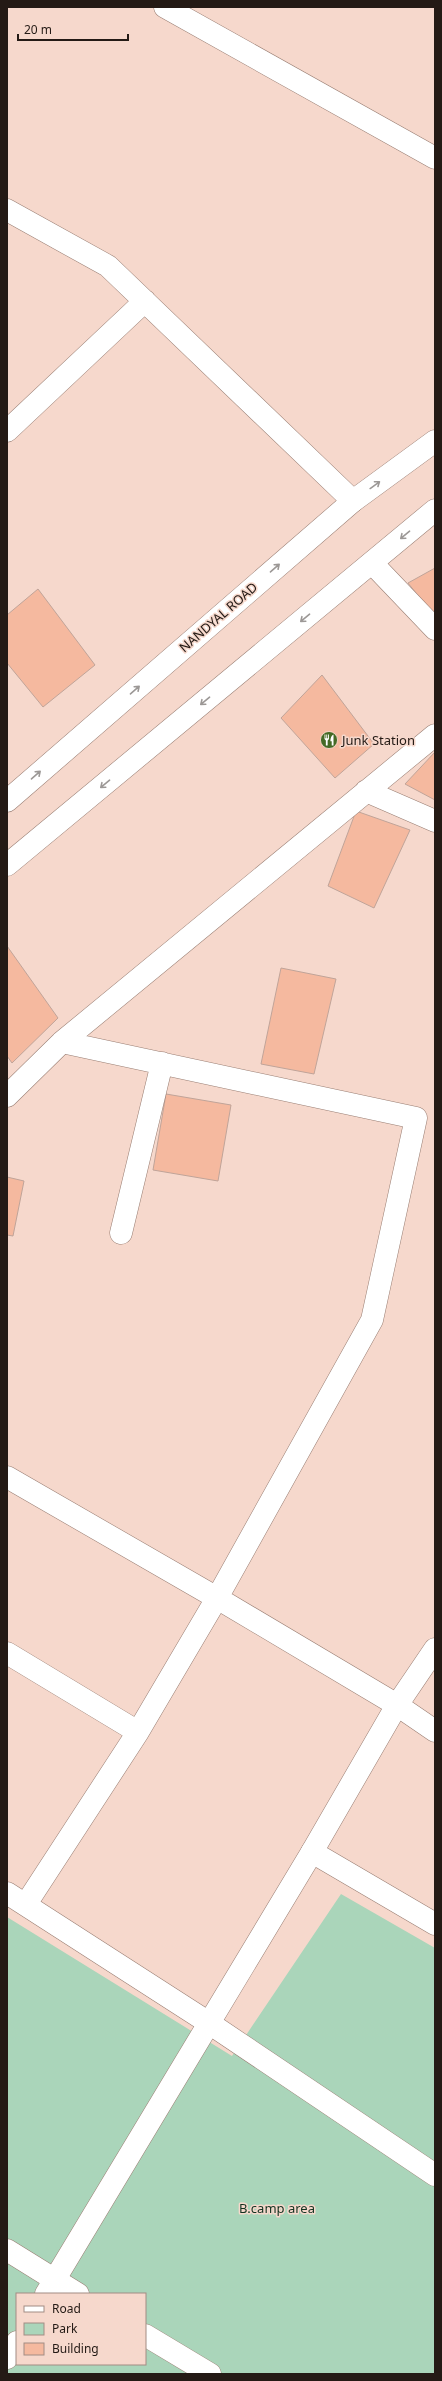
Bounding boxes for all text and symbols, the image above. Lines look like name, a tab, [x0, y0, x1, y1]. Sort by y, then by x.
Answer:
scale bar	[18, 16, 128, 42]
text: 20 m	[24, 21, 52, 38]
one-way arrow	[369, 481, 380, 489]
one-way arrow	[400, 531, 410, 540]
one-way arrow	[270, 564, 281, 573]
street label: NANDYAL ROAD	[175, 578, 261, 656]
one-way arrow	[299, 614, 310, 623]
one-way arrow	[129, 686, 139, 695]
one-way arrow	[199, 697, 210, 706]
restaurant icon: Junk Station	[319, 730, 339, 750]
place label: Junk Station	[340, 731, 415, 749]
one-way arrow	[31, 771, 42, 780]
one-way arrow	[99, 780, 110, 789]
park label: B.camp area	[239, 2199, 315, 2217]
legend	[16, 2293, 146, 2365]
text: Road	[52, 2300, 81, 2317]
text: Park	[52, 2320, 78, 2337]
text: Building	[52, 2340, 99, 2357]

